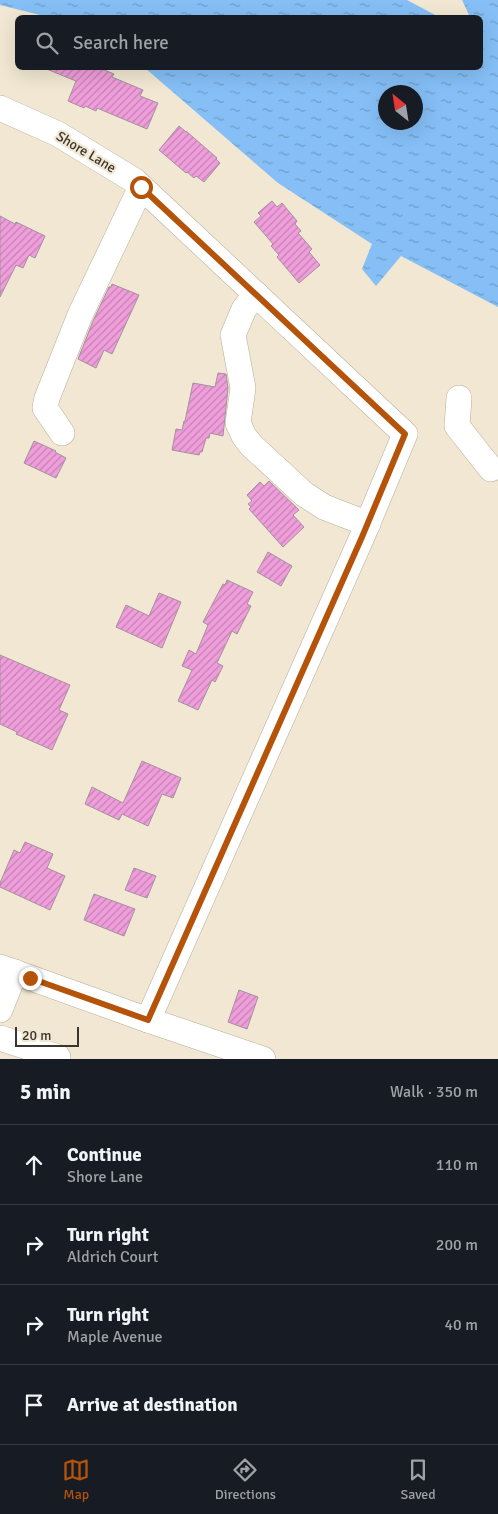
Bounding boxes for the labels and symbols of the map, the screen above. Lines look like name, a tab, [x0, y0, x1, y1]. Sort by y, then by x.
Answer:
north arrow	[378, 85, 423, 130]
street label: Shore Lane	[53, 128, 119, 176]
route start	[130, 176, 153, 199]
route end	[19, 967, 42, 990]
scale bar	[15, 1024, 79, 1047]

